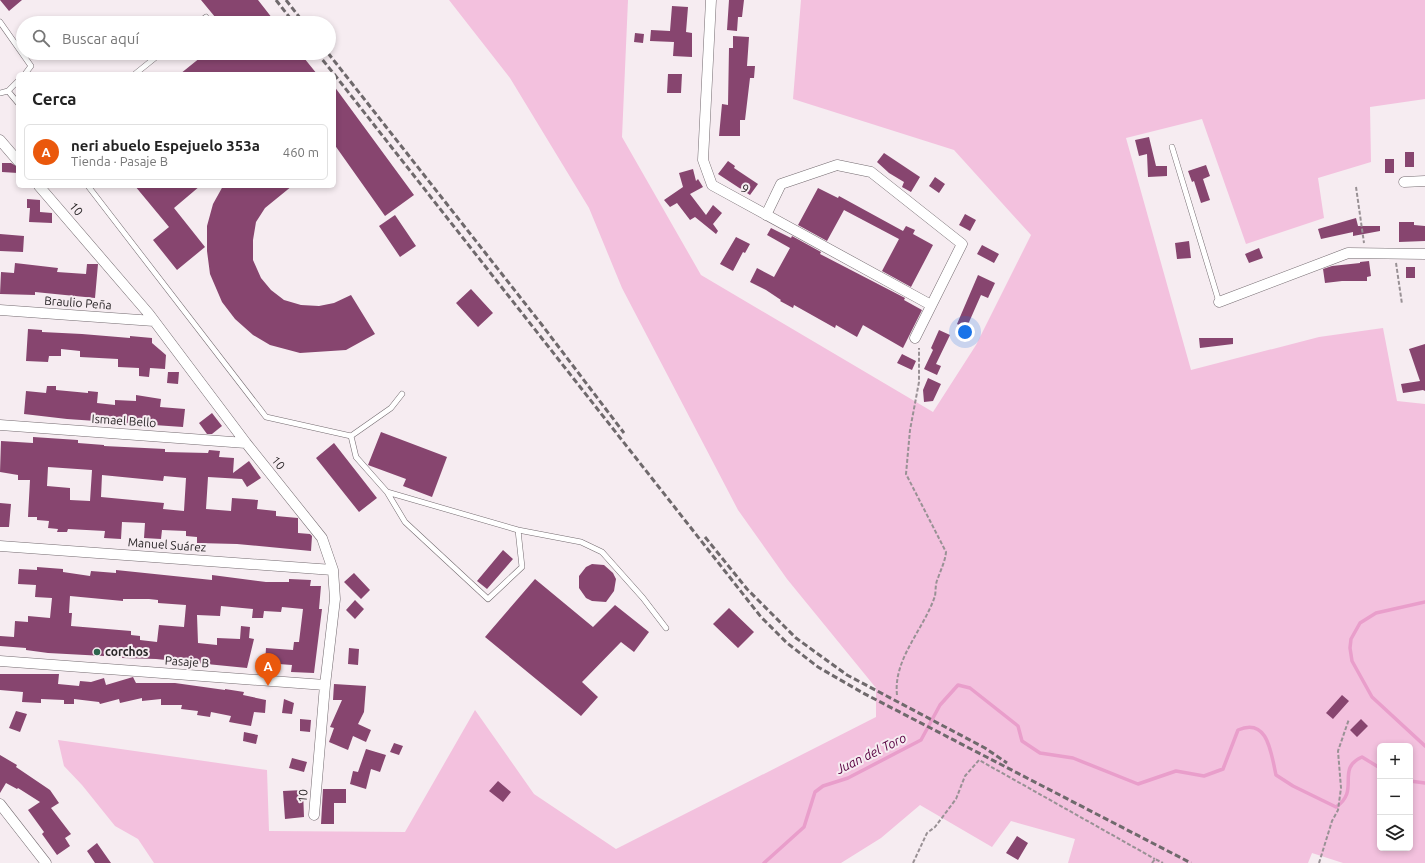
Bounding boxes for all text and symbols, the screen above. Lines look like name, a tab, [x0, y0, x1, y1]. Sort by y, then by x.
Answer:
search box	[16, 16, 336, 60]
icon: search	[30, 27, 52, 49]
text: Buscar aquí	[62, 30, 139, 47]
text: Cerca	[32, 89, 77, 108]
text: neri abuelo Espejuelo 353a	[71, 137, 260, 154]
text: A	[41, 145, 51, 159]
text: 460 m	[283, 145, 319, 159]
text: Tienda · Pasaje B	[71, 154, 168, 168]
street label: 9	[739, 181, 751, 196]
street label: 10	[67, 199, 86, 218]
street label: Braulio Peña	[44, 294, 112, 311]
your location	[955, 322, 975, 342]
street label: Ismael Bello	[91, 412, 157, 429]
street label: 10	[269, 453, 288, 472]
street label: Manuel Suárez	[127, 535, 207, 554]
place label: corchos	[105, 645, 149, 658]
marker: corchos	[92, 647, 102, 657]
street label: Pasaje B	[164, 653, 210, 670]
pin: A	[255, 653, 281, 686]
water label: Juan del Toro	[833, 730, 908, 776]
map controls	[1377, 743, 1413, 851]
button: +	[1377, 743, 1413, 779]
button: −	[1377, 779, 1413, 815]
street label: 10	[295, 788, 310, 803]
button: layers	[1377, 815, 1413, 851]

